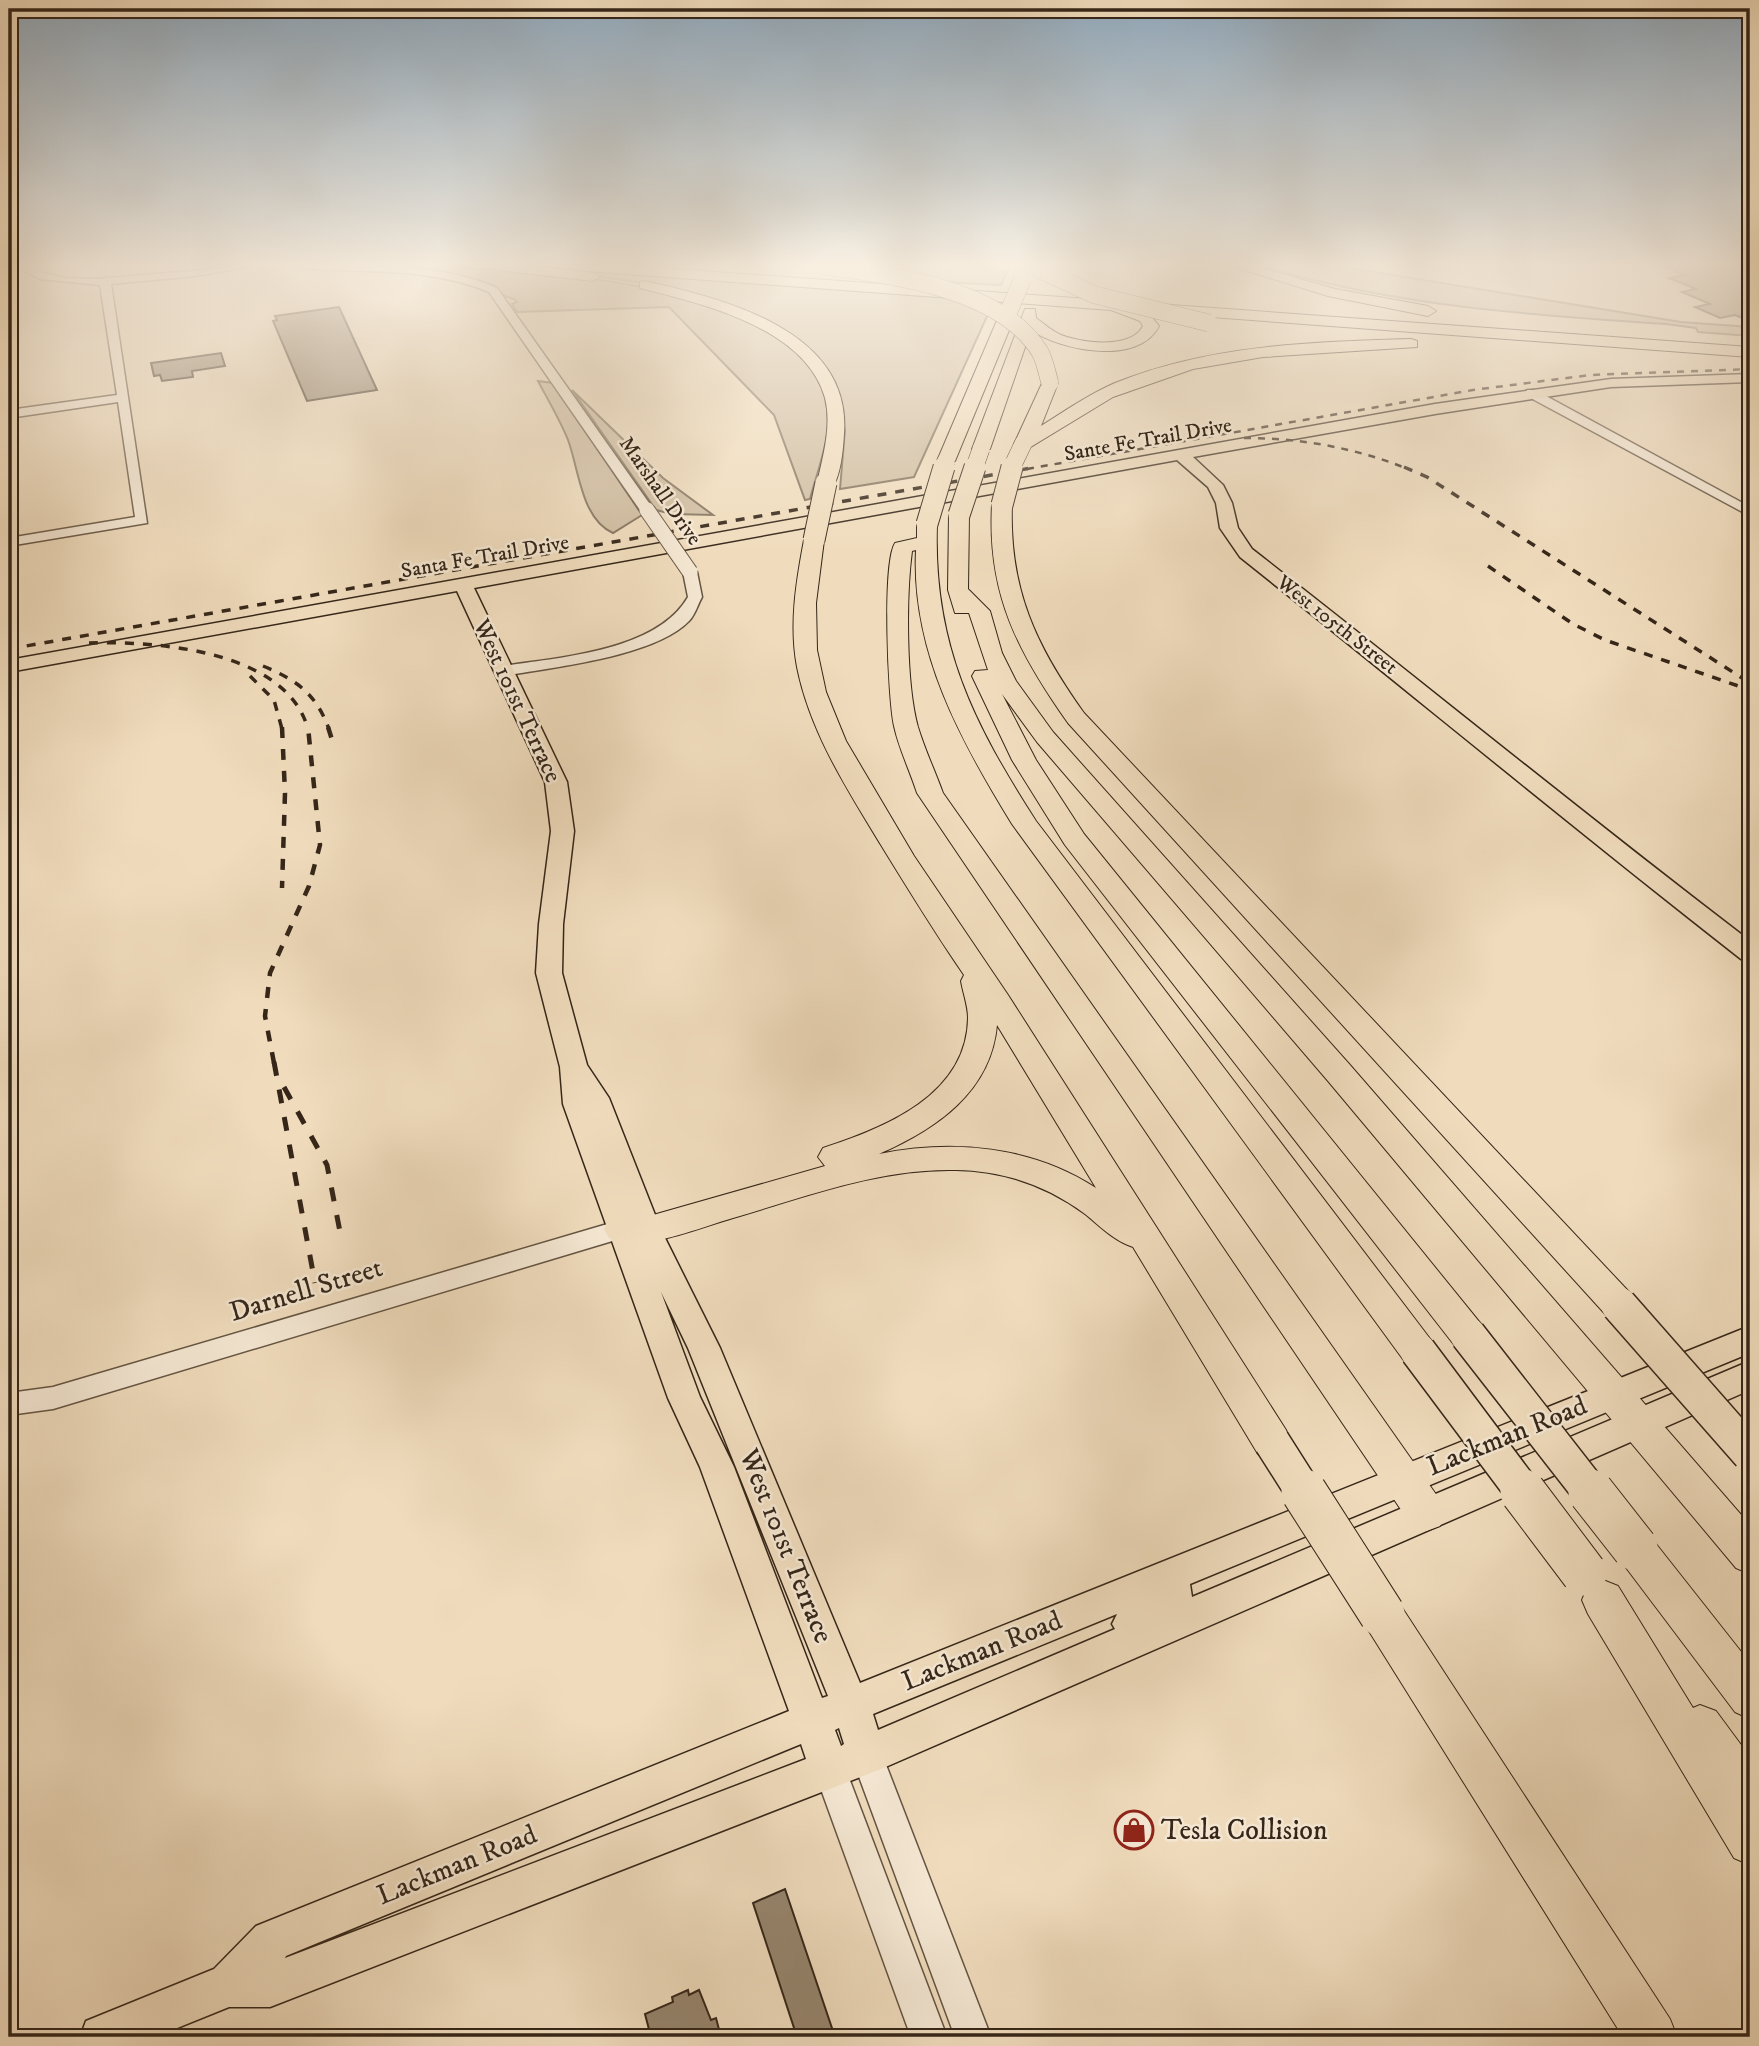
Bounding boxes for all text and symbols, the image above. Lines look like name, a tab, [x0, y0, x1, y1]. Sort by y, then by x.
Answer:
street label: Sante Fe Trail Drive	[1062, 412, 1234, 468]
street label: Marshall Drive	[613, 432, 707, 551]
street label: Santa Fe Trail Drive	[399, 529, 571, 585]
street label: West 105th Street	[1270, 569, 1403, 680]
street label: West 101st Terrace	[466, 614, 568, 788]
street label: Darnell Street	[225, 1250, 387, 1330]
street label: Lackman Road	[1422, 1388, 1592, 1484]
street label: West 101st Terrace	[731, 1443, 841, 1648]
street label: Lackman Road	[897, 1603, 1067, 1699]
shop icon: Tesla Collision	[1113, 1809, 1155, 1851]
place label: Tesla Collision	[1161, 1813, 1328, 1848]
street label: Lackman Road	[372, 1817, 542, 1913]

